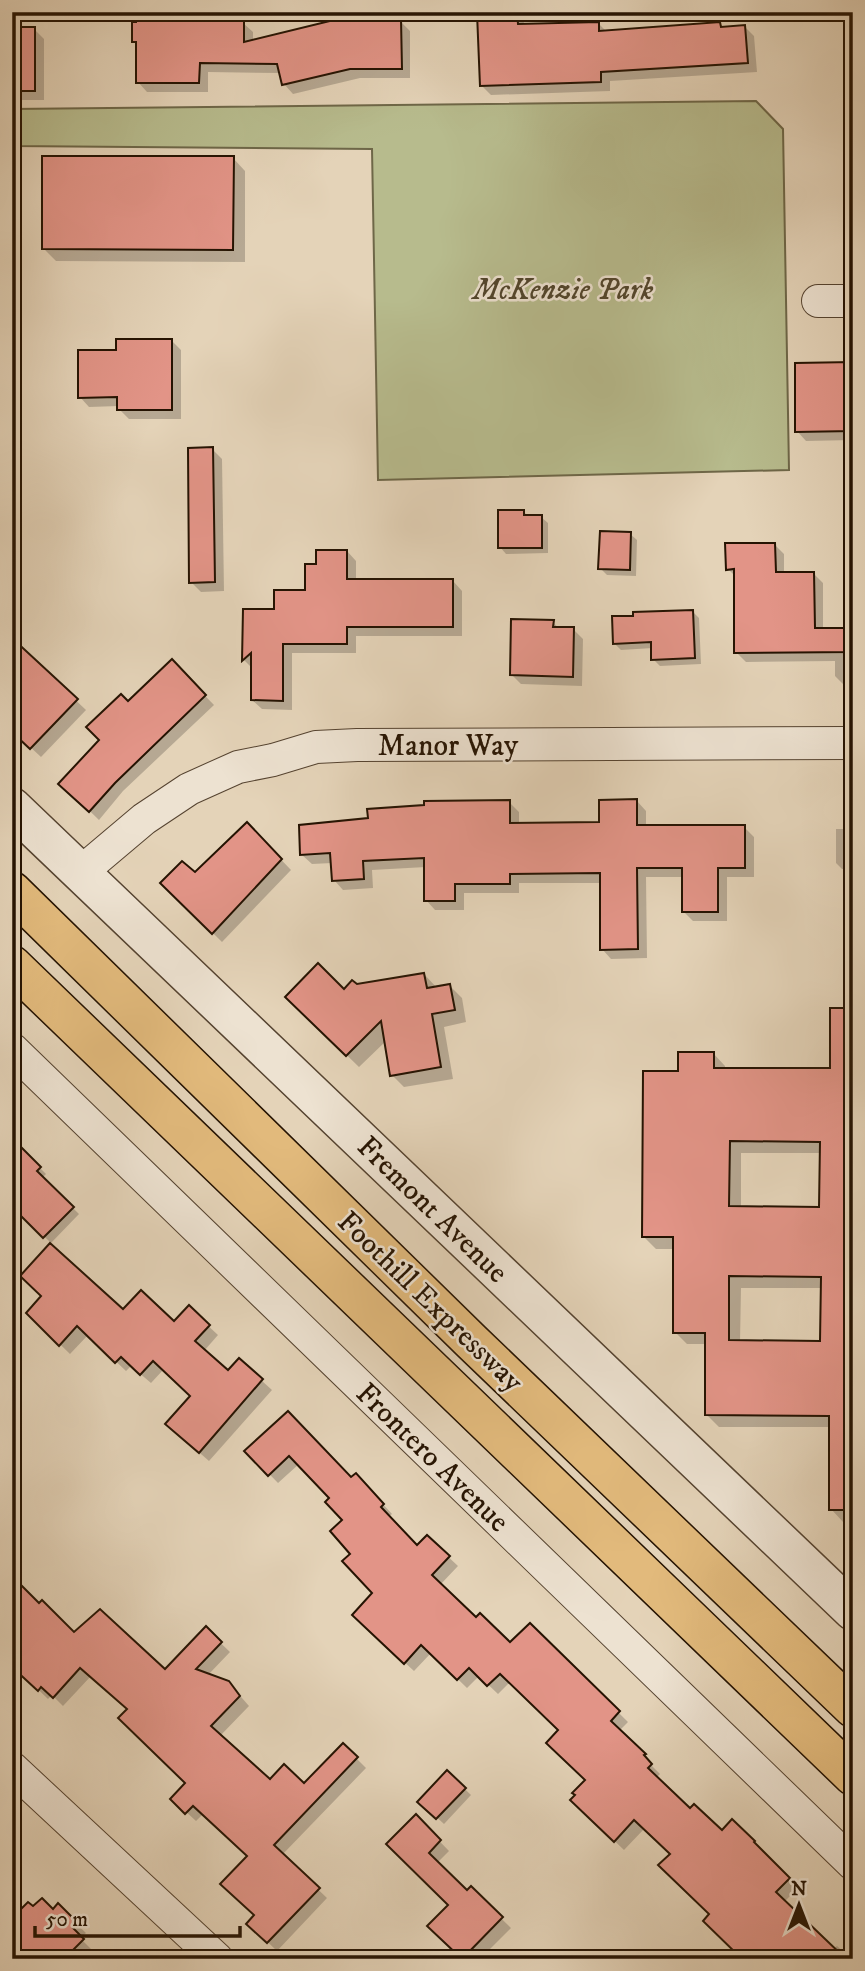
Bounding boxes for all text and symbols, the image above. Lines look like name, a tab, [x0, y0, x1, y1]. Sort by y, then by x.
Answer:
park label: McKenzie Park	[471, 272, 654, 309]
street label: Manor Way	[378, 728, 519, 765]
street label: Fremont Avenue	[349, 1129, 515, 1291]
street label: Foothill Expressway	[329, 1204, 531, 1401]
street label: Frontero Avenue	[348, 1376, 516, 1540]
north arrow	[764, 1870, 834, 1940]
text: N	[791, 1878, 807, 1901]
scale bar	[35, 1894, 240, 1938]
text: 50 m	[46, 1907, 88, 1933]

